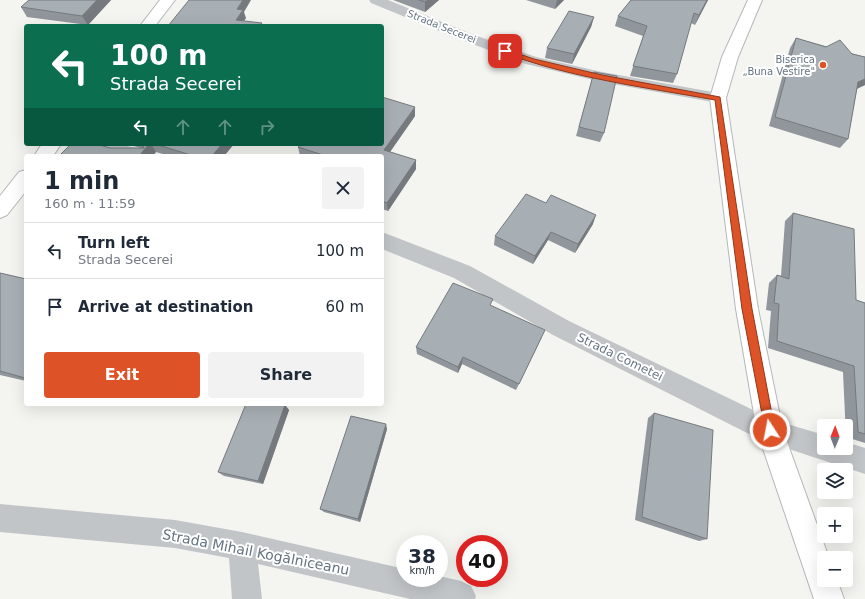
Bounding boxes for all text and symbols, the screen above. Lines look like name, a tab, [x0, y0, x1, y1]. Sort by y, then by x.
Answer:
street label: Strada Secerei	[406, 8, 478, 45]
pin	[488, 34, 522, 68]
text: 100 m	[110, 39, 207, 72]
icon: left	[44, 40, 96, 92]
icon: arrive	[494, 40, 516, 62]
place label: Biserica „Buna Vestire"	[743, 54, 815, 77]
marker: Biserica „Buna Vestire"	[818, 60, 828, 70]
text: Strada Secerei	[110, 73, 242, 94]
icon: left	[130, 116, 152, 138]
icon: ahead	[172, 116, 194, 138]
icon: ahead	[214, 116, 236, 138]
icon: right	[256, 116, 278, 138]
text: 1 min	[44, 167, 119, 195]
button: close	[322, 167, 364, 209]
text: 160 m · 11:59	[44, 196, 135, 211]
text: Turn left	[78, 234, 150, 252]
icon: left	[44, 240, 66, 262]
text: 100 m	[316, 242, 364, 260]
text: Strada Secerei	[78, 252, 173, 267]
icon: arrive	[44, 296, 66, 318]
text: Arrive at destination	[78, 298, 253, 316]
text: 60 m	[326, 298, 364, 316]
street label: Strada Cometei	[575, 330, 665, 384]
button: Exit	[44, 352, 200, 398]
button: Share	[208, 352, 364, 398]
position arrow	[749, 409, 791, 451]
north arrow	[817, 419, 853, 455]
map controls	[817, 419, 853, 587]
button: layers	[817, 463, 853, 499]
button: +	[817, 507, 853, 543]
street label: Strada Mihail Kogălniceanu	[161, 526, 351, 578]
speed limit sign: 40	[456, 535, 508, 587]
text: 38	[408, 544, 436, 568]
button: −	[817, 551, 853, 587]
text: km/h	[409, 565, 435, 576]

